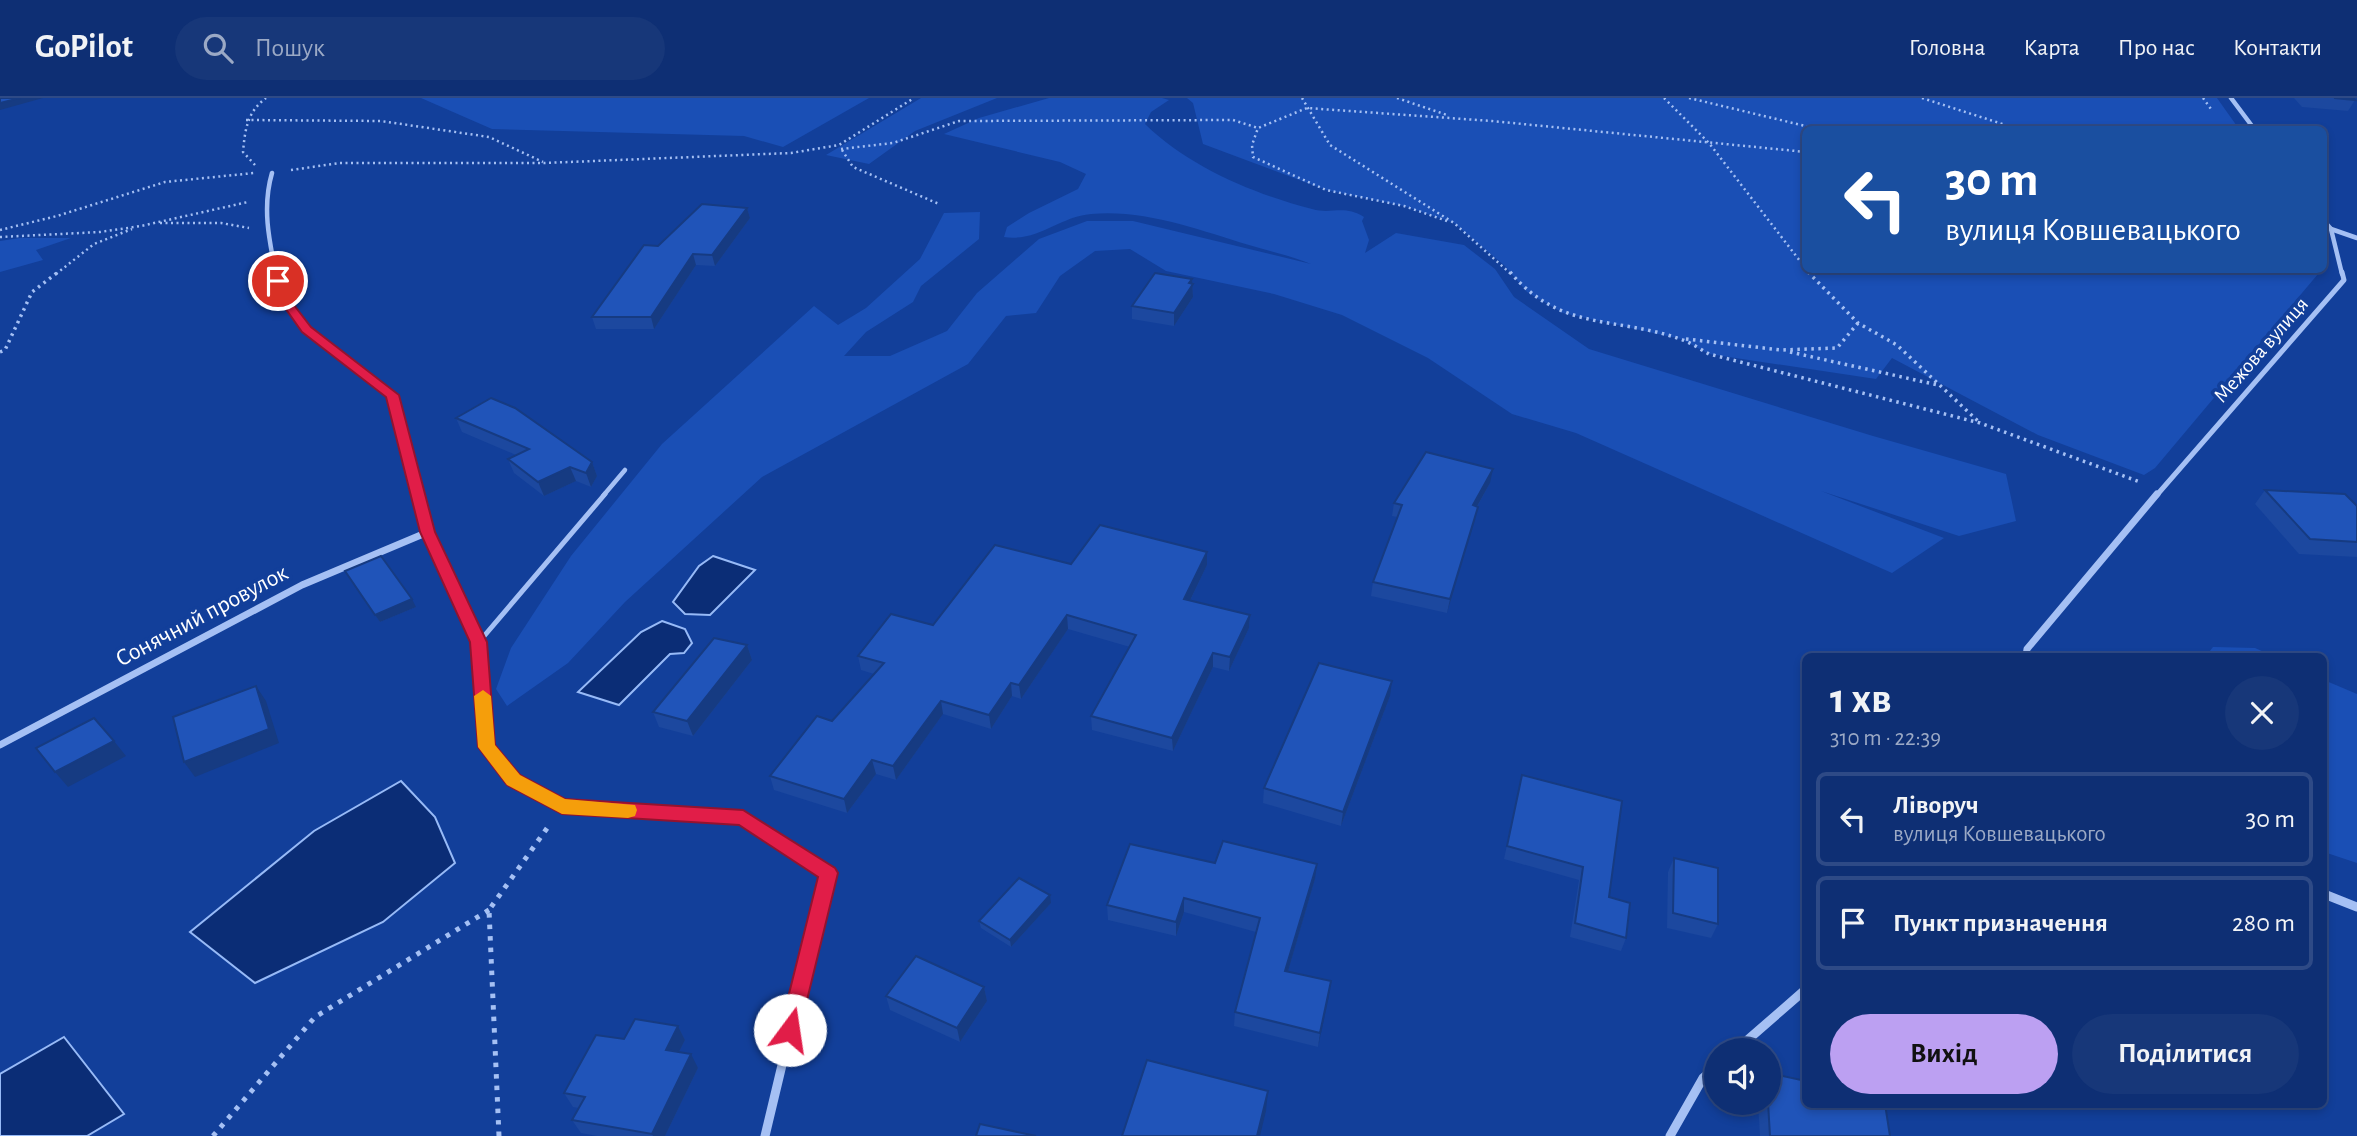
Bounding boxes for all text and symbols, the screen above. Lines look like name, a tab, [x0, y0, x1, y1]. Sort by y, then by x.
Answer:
search box	[175, 17, 665, 80]
icon: search	[199, 29, 237, 67]
text: GoPilot	[35, 31, 133, 64]
text: Пошук	[255, 35, 325, 61]
text: Головна	[1909, 36, 1985, 60]
text: Карта	[2023, 36, 2080, 60]
text: Про нас	[2118, 36, 2195, 60]
text: Контакти	[2233, 36, 2322, 60]
icon: left	[1830, 154, 1921, 245]
text: 30 m	[1945, 156, 2039, 205]
text: вулиця Ковшевацького	[1945, 214, 2241, 246]
pin	[248, 251, 308, 311]
icon: arrive	[259, 262, 297, 300]
street label: Межова вулиця	[2210, 293, 2312, 407]
street label: Сонячний провулок	[112, 560, 292, 672]
button: close	[2225, 676, 2299, 750]
text: 1 хв	[1830, 678, 1892, 720]
text: 310 m · 22:39	[1830, 727, 1941, 750]
text: Ліворуч	[1893, 792, 1979, 818]
icon: left	[1834, 800, 1872, 838]
text: 30 m	[2245, 806, 2295, 832]
text: вулиця Ковшевацького	[1893, 823, 2106, 846]
icon: arrive	[1834, 904, 1872, 942]
text: Пункт призначення	[1893, 910, 2108, 936]
text: 280 m	[2232, 910, 2295, 936]
position arrow	[753, 993, 827, 1067]
button: Вихід	[1830, 1014, 2058, 1094]
button: Поділитися	[2072, 1014, 2299, 1094]
map controls	[1704, 1038, 1781, 1115]
button: sound	[1704, 1038, 1781, 1115]

